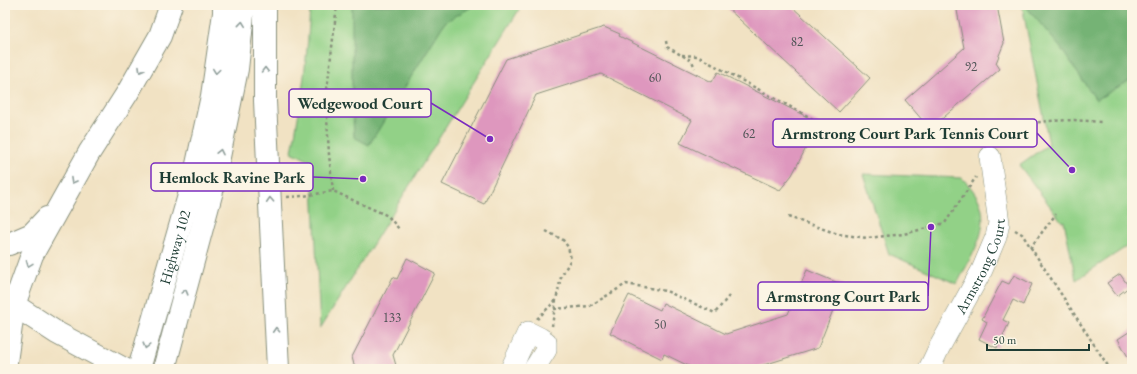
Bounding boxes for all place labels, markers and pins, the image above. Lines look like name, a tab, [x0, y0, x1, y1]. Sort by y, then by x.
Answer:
callout: Wedgewood Court	[289, 89, 431, 117]
callout: Armstrong Court Park Tennis Court	[773, 119, 1037, 147]
callout: Hemlock Ravine Park	[151, 163, 313, 191]
callout: Armstrong Court Park	[758, 282, 928, 310]

